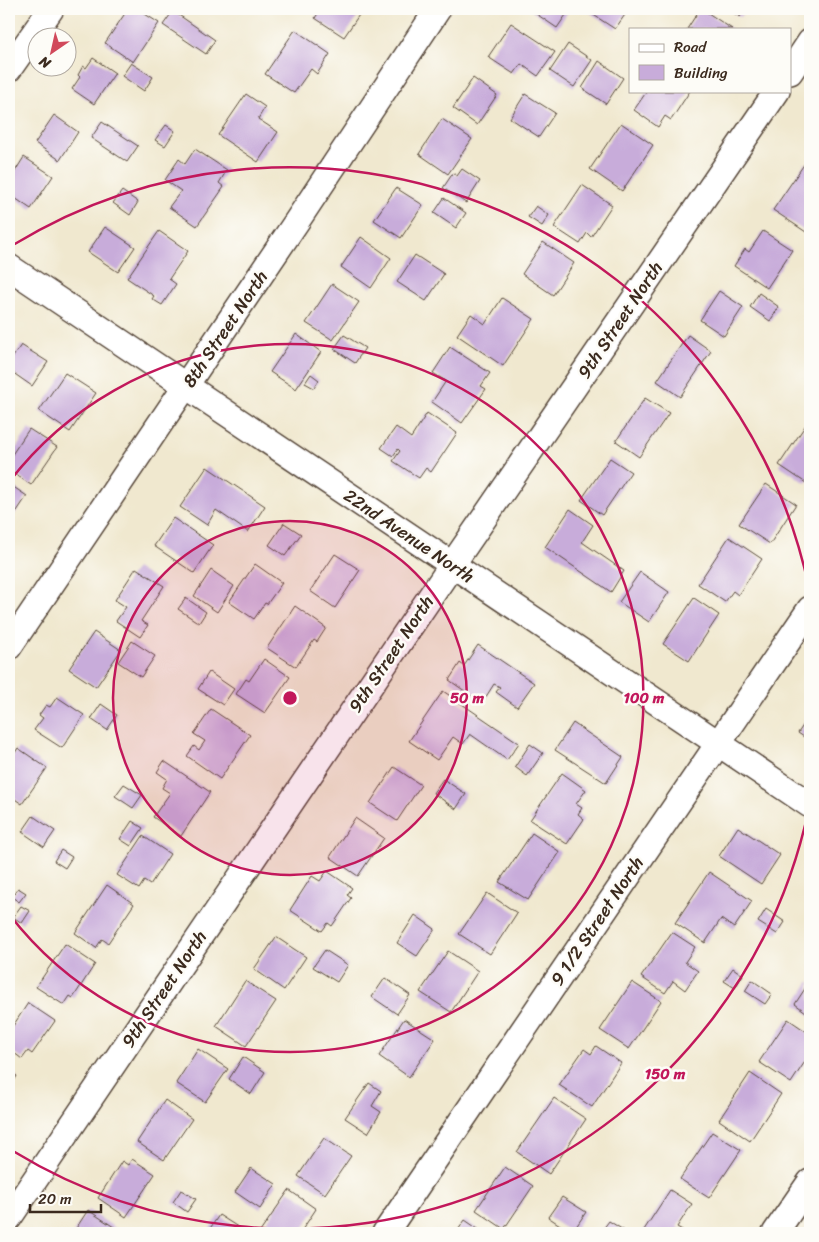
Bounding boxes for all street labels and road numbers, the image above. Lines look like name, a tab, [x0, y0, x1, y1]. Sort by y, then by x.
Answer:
street label: 9th Street North	[569, 255, 671, 385]
street label: 8th Street North	[174, 264, 276, 394]
street label: 22nd Avenue North	[337, 480, 481, 592]
street label: 9th Street North	[340, 589, 442, 719]
street label: 9 1/2 Street North	[542, 850, 652, 992]
street label: 9th Street North	[113, 924, 215, 1054]

